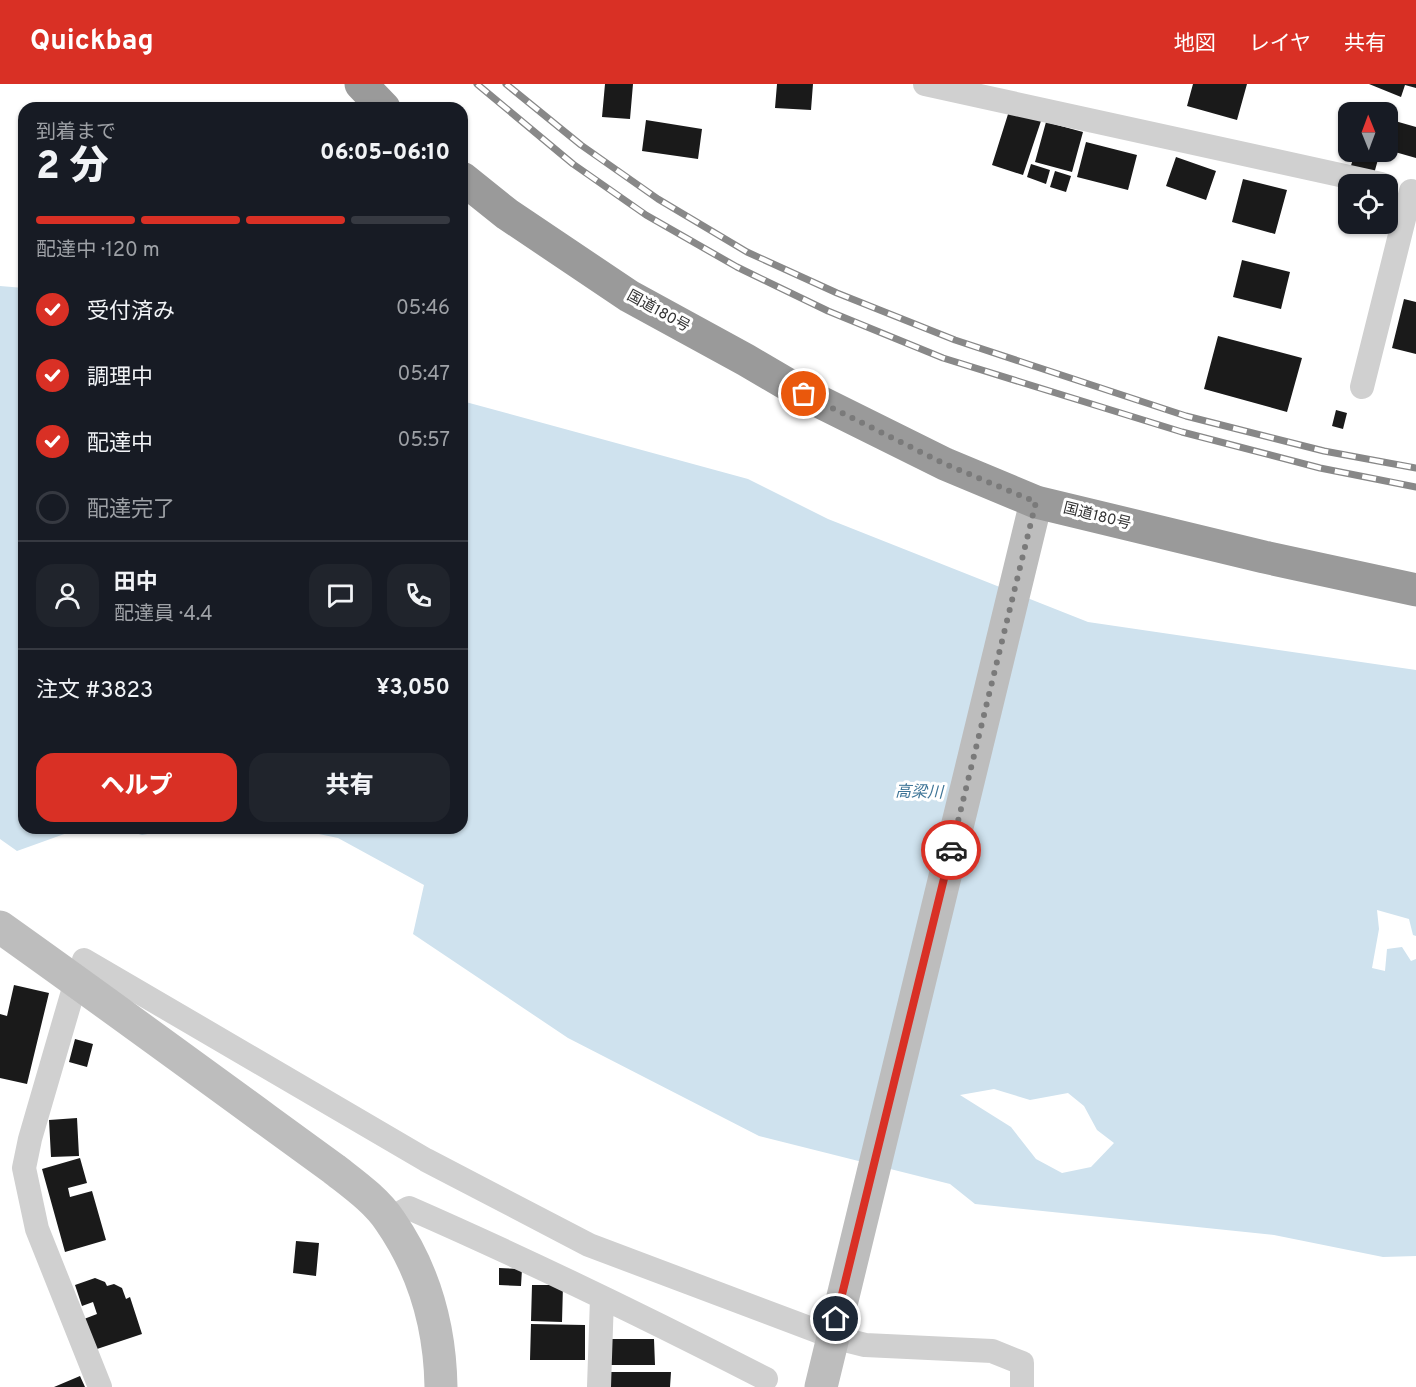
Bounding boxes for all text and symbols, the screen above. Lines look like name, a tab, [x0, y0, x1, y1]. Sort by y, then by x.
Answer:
text: Quickbag	[30, 24, 154, 60]
text: 地図	[1174, 31, 1216, 58]
text: レイヤ	[1249, 31, 1311, 58]
text: 共有	[1344, 31, 1386, 58]
north arrow	[1338, 102, 1398, 162]
map controls	[1338, 102, 1398, 234]
text: 到着まで	[36, 120, 116, 146]
text: 06:05–06:10	[320, 140, 450, 167]
text: 2 分	[36, 144, 109, 193]
button: locate	[1338, 174, 1398, 234]
text: 配達中 · 120 m	[36, 238, 160, 264]
street label: 国道180号	[623, 287, 693, 337]
icon: check	[36, 293, 69, 326]
text: 05:46	[396, 296, 450, 322]
text: 受付済み	[87, 299, 175, 326]
icon: check	[36, 359, 69, 392]
text: 05:47	[398, 362, 450, 388]
text: 調理中	[87, 365, 153, 392]
pin	[778, 368, 829, 419]
icon: bag	[787, 377, 820, 410]
icon: check	[36, 425, 69, 458]
text: 05:57	[398, 428, 450, 454]
text: 配達中	[87, 431, 153, 458]
text: 配達完了	[87, 497, 175, 524]
street label: 国道180号	[1061, 499, 1133, 535]
button: person	[36, 564, 99, 627]
button: chat	[309, 564, 372, 627]
button: phone	[387, 564, 450, 627]
text: 田中	[114, 570, 158, 597]
text: 配達員 · 4.4	[114, 602, 213, 628]
text: ¥3,050	[376, 675, 450, 702]
text: 注文 #3823	[36, 678, 153, 705]
button: ヘルプ	[36, 753, 237, 822]
button: 共有	[249, 753, 450, 822]
water label: 高梁川	[895, 783, 945, 803]
courier	[921, 820, 981, 880]
icon: car	[935, 834, 968, 867]
pin	[810, 1293, 861, 1344]
icon: home	[819, 1302, 852, 1335]

